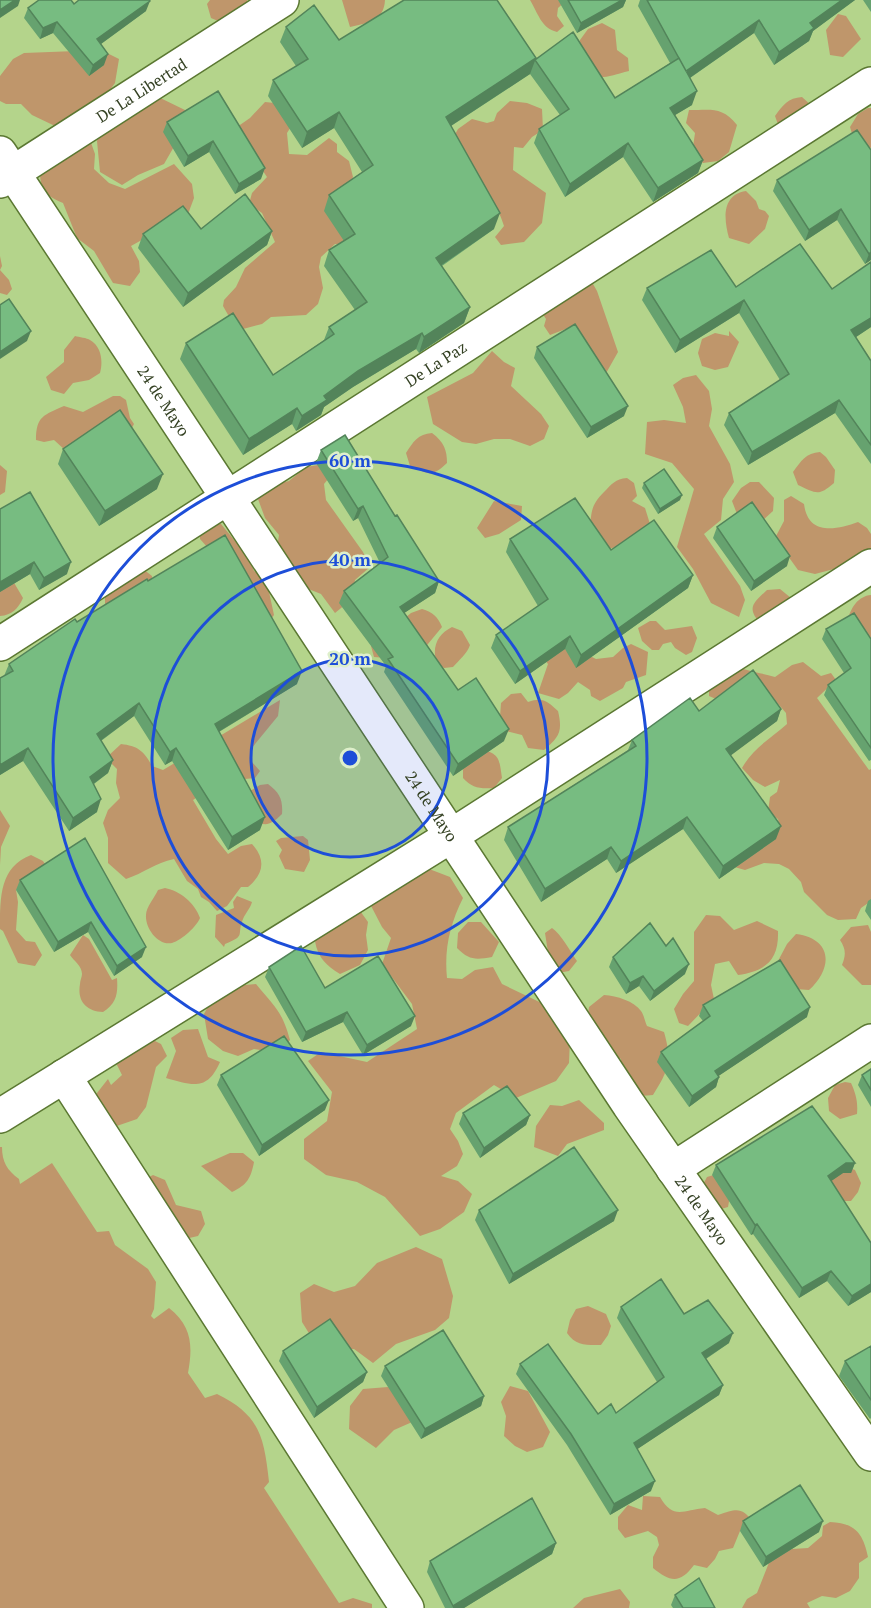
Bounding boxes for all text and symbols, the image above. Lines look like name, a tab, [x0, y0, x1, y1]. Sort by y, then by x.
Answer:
street label: De La Libertad	[92, 53, 191, 127]
street label: De La Paz	[401, 336, 471, 392]
street label: 24 de Mayo	[132, 361, 195, 441]
text: 60 m	[329, 448, 371, 472]
text: 40 m	[329, 547, 371, 571]
text: 20 m	[329, 646, 371, 670]
centre of rings	[340, 748, 360, 768]
street label: 24 de Mayo	[400, 767, 463, 846]
street label: 24 de Mayo	[670, 1171, 734, 1250]

